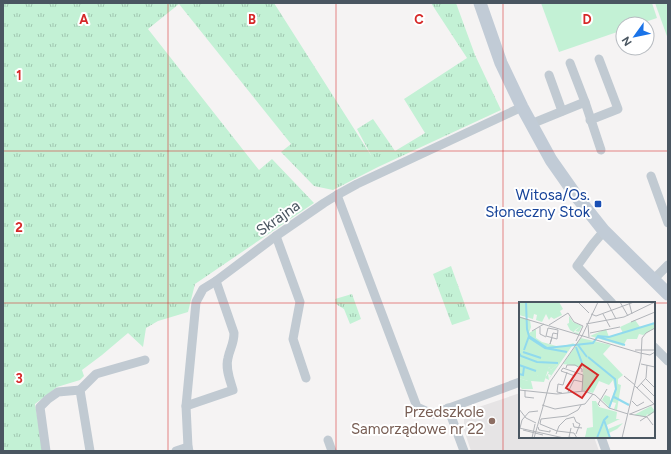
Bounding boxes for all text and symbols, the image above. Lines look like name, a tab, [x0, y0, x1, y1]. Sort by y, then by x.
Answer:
text: A	[79, 12, 89, 27]
text: B	[248, 12, 256, 27]
text: C	[414, 12, 424, 27]
text: D	[582, 12, 592, 27]
north arrow	[615, 16, 655, 56]
text: N	[619, 34, 635, 48]
text: 1	[16, 68, 22, 83]
place label: Witosa/Os. Słoneczny Stok	[485, 186, 591, 221]
street label: Skrajna	[253, 196, 303, 240]
marker: Witosa/Os. Słoneczny Stok	[593, 199, 603, 209]
text: 2	[15, 220, 23, 235]
inset map	[519, 302, 655, 438]
text: 3	[15, 371, 23, 386]
place label: Przedszkole Samorządowe nr 22	[351, 403, 484, 438]
marker: Przedszkole Samorządowe nr 22	[487, 416, 497, 426]

